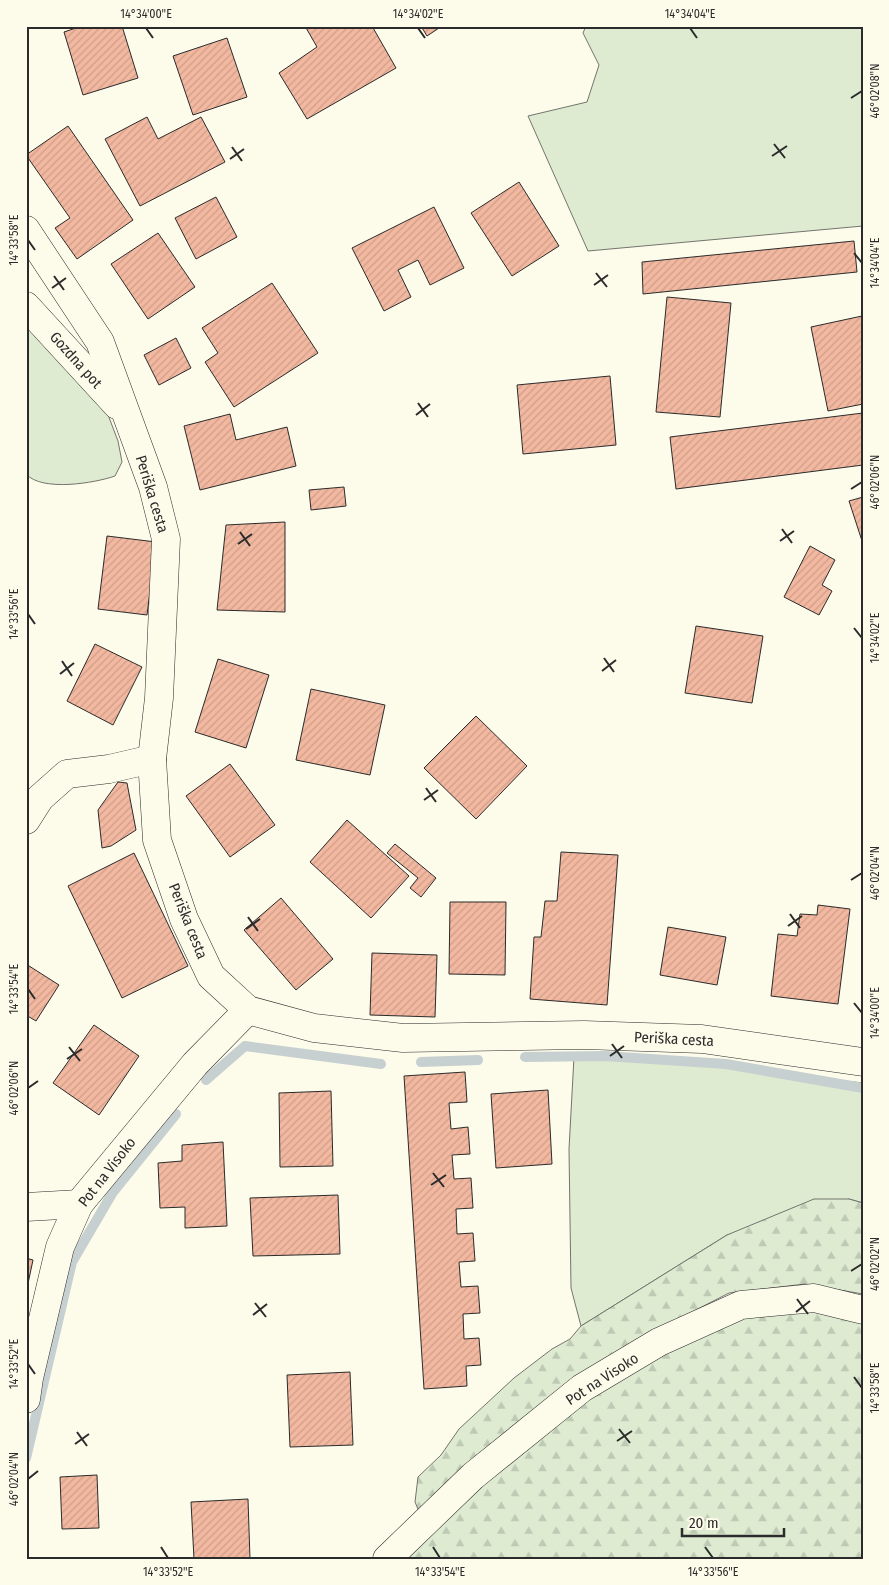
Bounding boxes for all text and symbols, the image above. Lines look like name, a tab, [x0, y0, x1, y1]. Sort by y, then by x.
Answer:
text: 14°34'00"E	[120, 7, 172, 21]
text: 14°34'02"E	[393, 7, 444, 21]
text: 14°34'04"E	[665, 7, 716, 21]
text: 46°02'08"N	[868, 64, 882, 118]
text: 14°33'58"E	[7, 214, 21, 265]
text: 14°34'04"E	[868, 237, 882, 288]
street label: Gozdna pot	[46, 328, 106, 392]
street label: Periška cesta	[132, 453, 172, 535]
text: 46°02'06"N	[868, 455, 882, 509]
text: 14°33'56"E	[7, 588, 21, 639]
text: 14°34'02"E	[868, 612, 882, 663]
text: 46°02'04"N	[868, 846, 882, 900]
street label: Periška cesta	[165, 881, 211, 961]
text: 14°33'54"E	[7, 964, 21, 1014]
text: 14°34'00"E	[868, 987, 882, 1039]
street label: Periška cesta	[634, 1028, 714, 1050]
text: 46°02'06"N	[7, 1061, 21, 1115]
street label: Pot na Visoko	[74, 1134, 140, 1210]
text: 46°02'02"N	[868, 1237, 882, 1291]
text: 14°33'52"E	[7, 1339, 21, 1389]
street label: Pot na Visoko	[562, 1349, 642, 1409]
text: 14°33'58"E	[868, 1362, 882, 1413]
text: 46°02'04"N	[7, 1452, 21, 1506]
scale bar	[682, 1505, 784, 1537]
text: 20 m	[689, 1514, 719, 1532]
text: 14°33'52"E	[143, 1565, 193, 1579]
text: 14°33'54"E	[415, 1565, 465, 1579]
text: 14°33'56"E	[688, 1565, 739, 1579]

